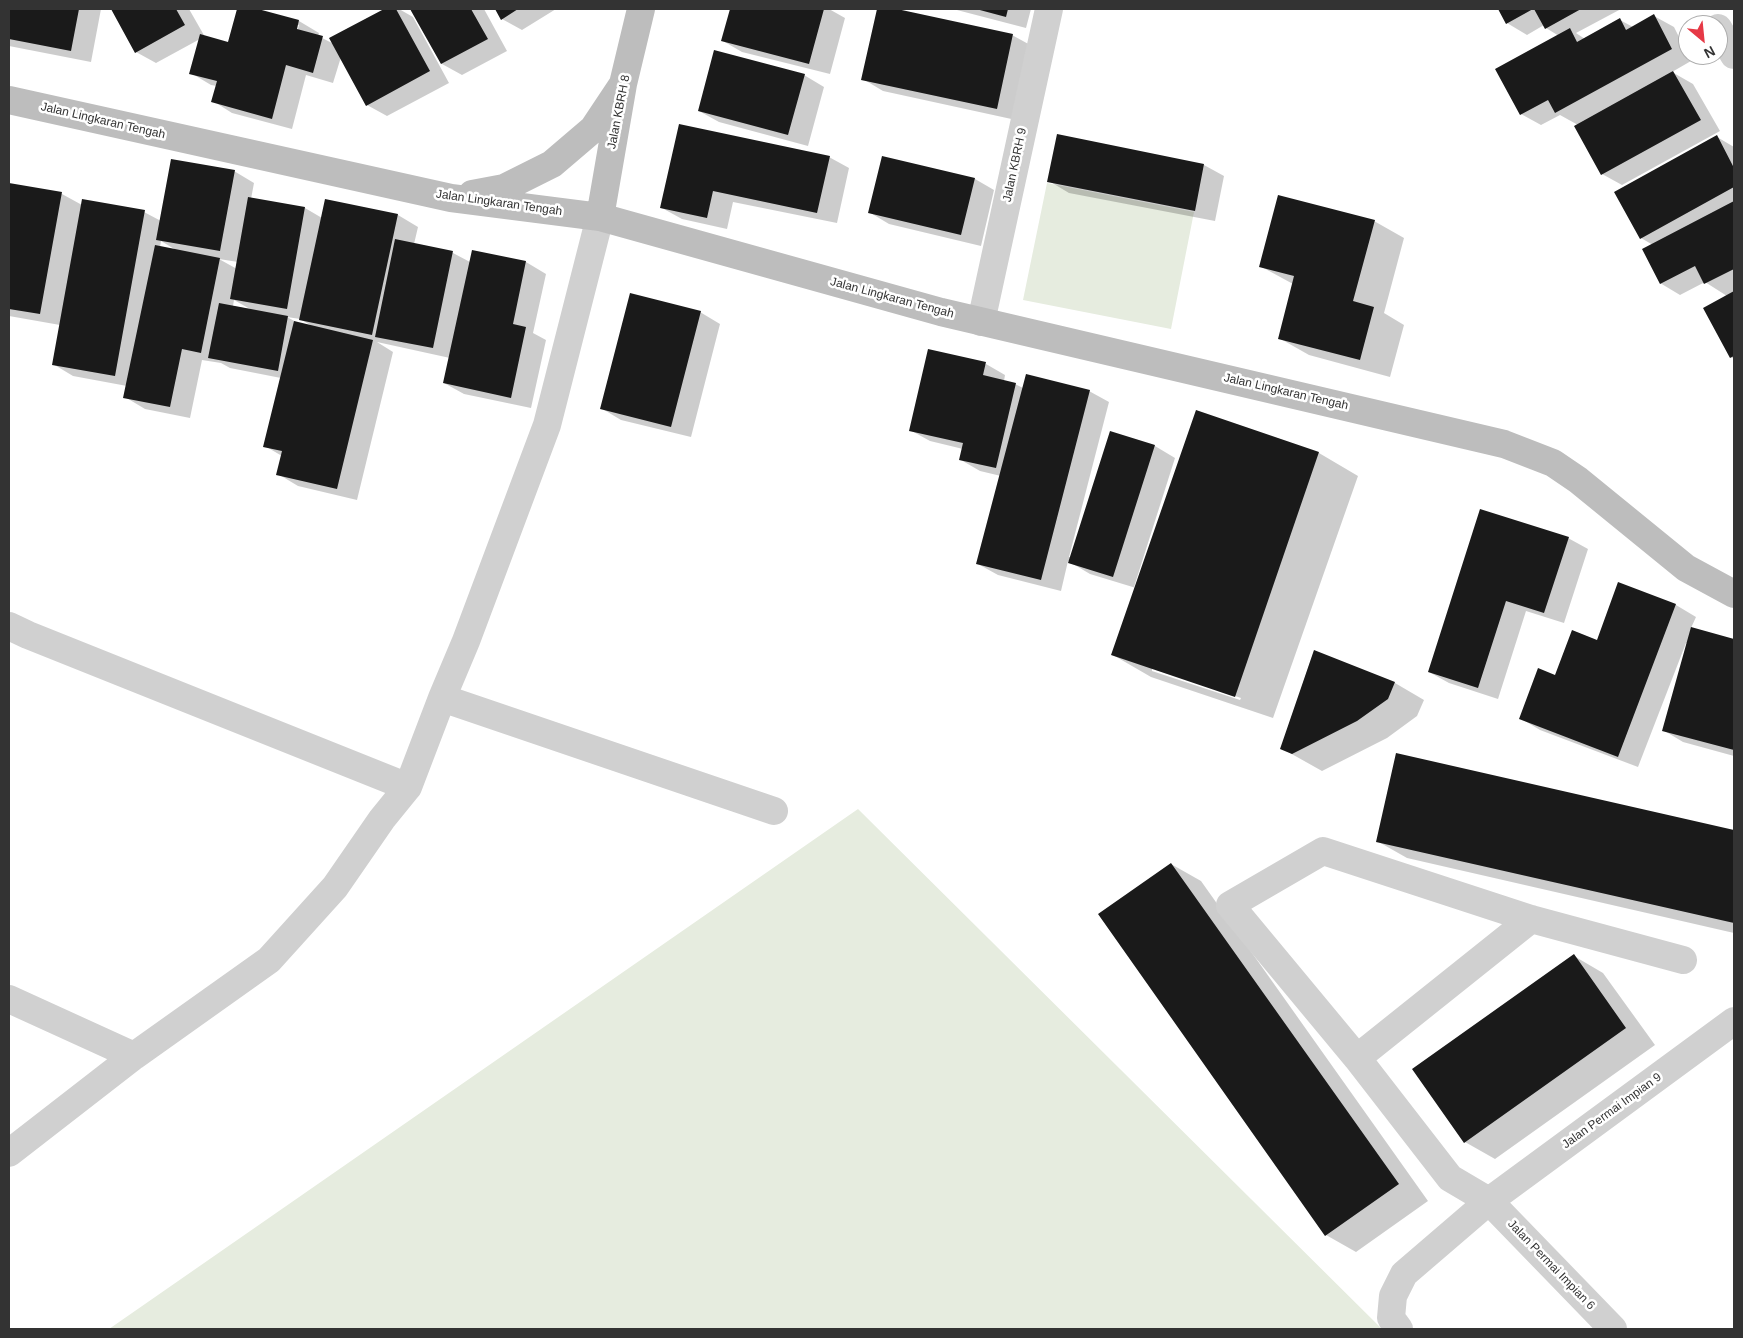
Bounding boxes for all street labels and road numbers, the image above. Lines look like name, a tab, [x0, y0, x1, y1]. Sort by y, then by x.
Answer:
street label: Jalan KBRH 8	[605, 74, 633, 150]
street label: Jalan Lingkaran Tengah	[39, 100, 167, 142]
street label: Jalan KBRH 9	[1000, 127, 1030, 203]
street label: Jalan Lingkaran Tengah	[435, 187, 563, 219]
street label: Jalan Lingkaran Tengah	[829, 275, 955, 321]
street label: Jalan Lingkaran Tengah	[1222, 371, 1350, 413]
street label: Jalan Permai Impian 9	[1559, 1070, 1665, 1152]
street label: Jalan Permai Impian 6	[1504, 1217, 1598, 1313]

